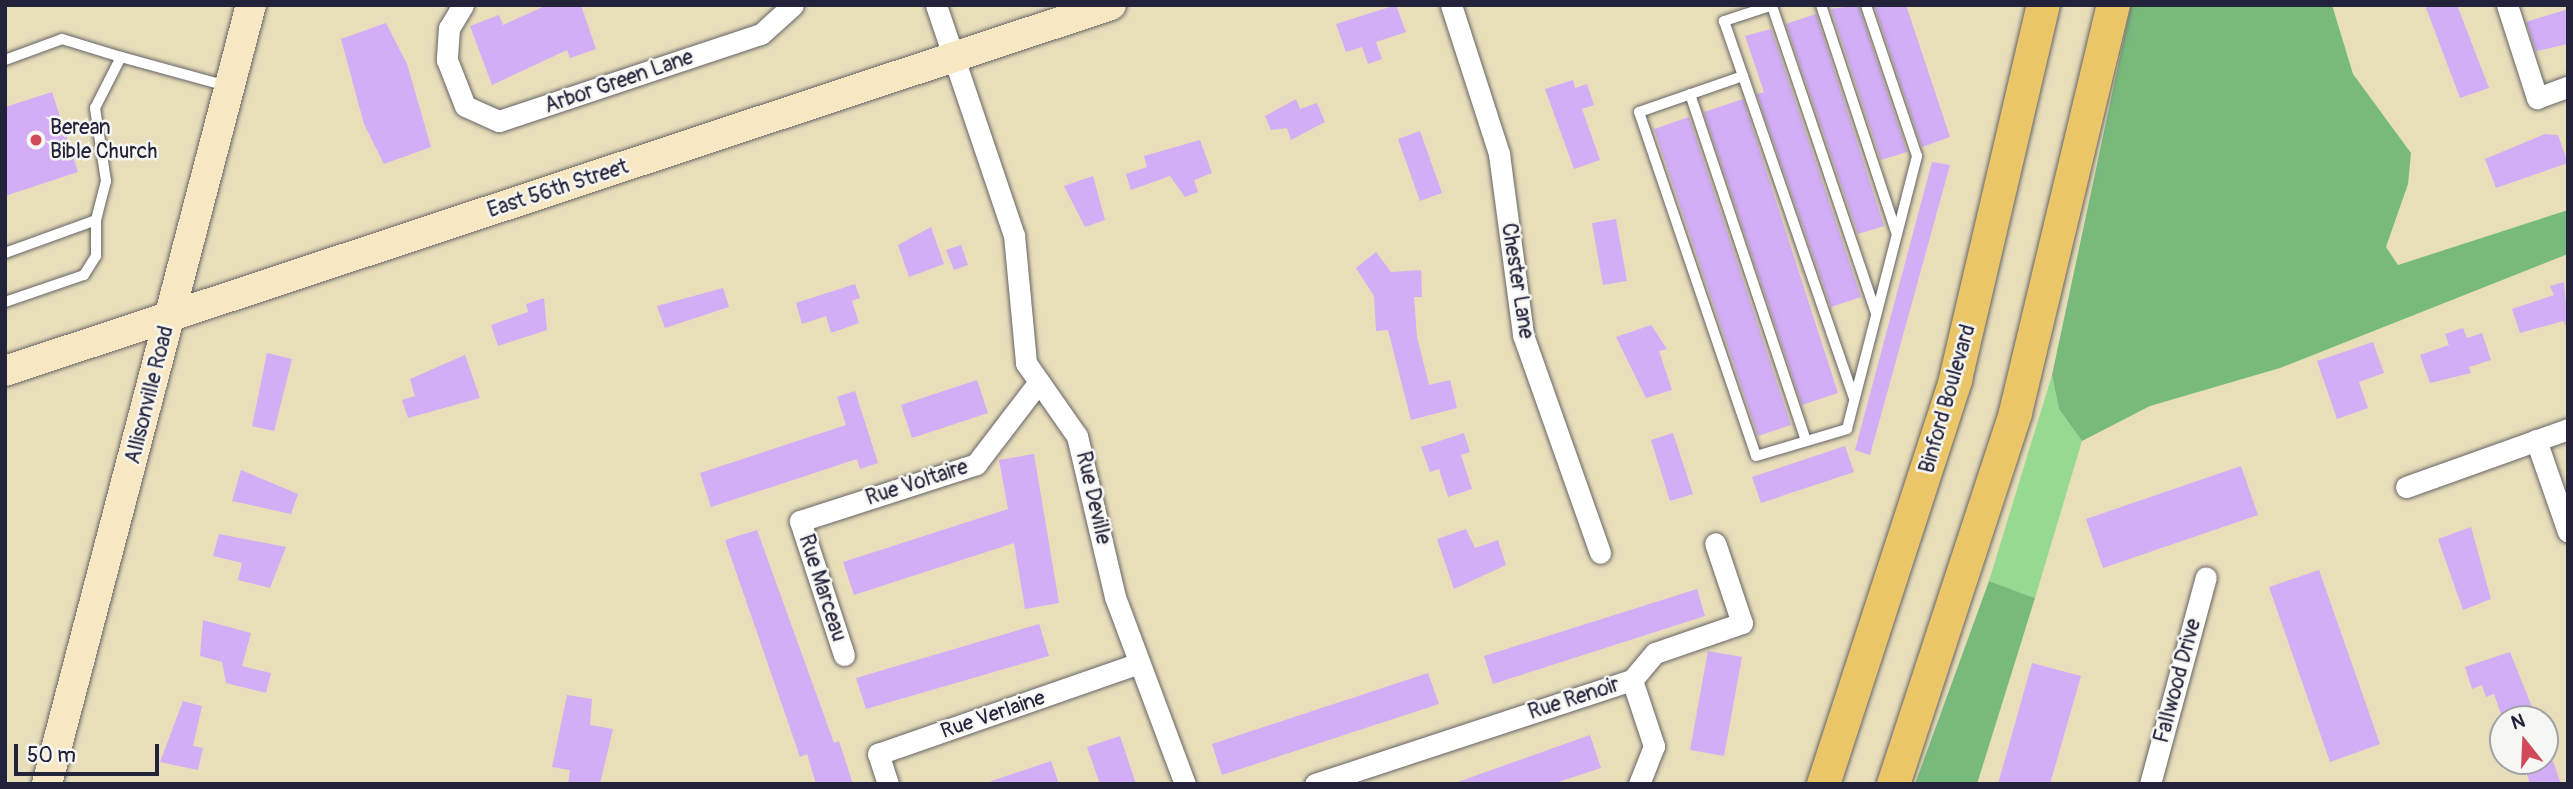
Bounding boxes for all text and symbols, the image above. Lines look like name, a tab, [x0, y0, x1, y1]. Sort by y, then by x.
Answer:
street label: Arbor Green Lane	[541, 45, 697, 119]
place label: Berean Bible Church	[50, 115, 157, 165]
marker: Berean Bible Church	[28, 132, 44, 148]
street label: East 56th Street	[484, 154, 632, 224]
street label: Chester Lane	[1495, 221, 1539, 341]
street label: Binford Boulevard	[1915, 322, 1981, 476]
street label: Allisonville Road	[121, 323, 179, 467]
street label: Rue Deville	[1070, 449, 1116, 547]
street label: Rue Voltaire	[863, 455, 971, 511]
street label: Rue Marceau	[793, 531, 851, 645]
street label: Fallwood Drive	[2149, 616, 2207, 746]
street label: Rue Renoir	[1525, 672, 1623, 726]
street label: Rue Verlaine	[938, 685, 1048, 745]
north arrow	[2489, 705, 2559, 775]
text: N	[2508, 709, 2528, 735]
scale bar	[18, 730, 163, 774]
text: 50 m	[27, 742, 76, 769]

